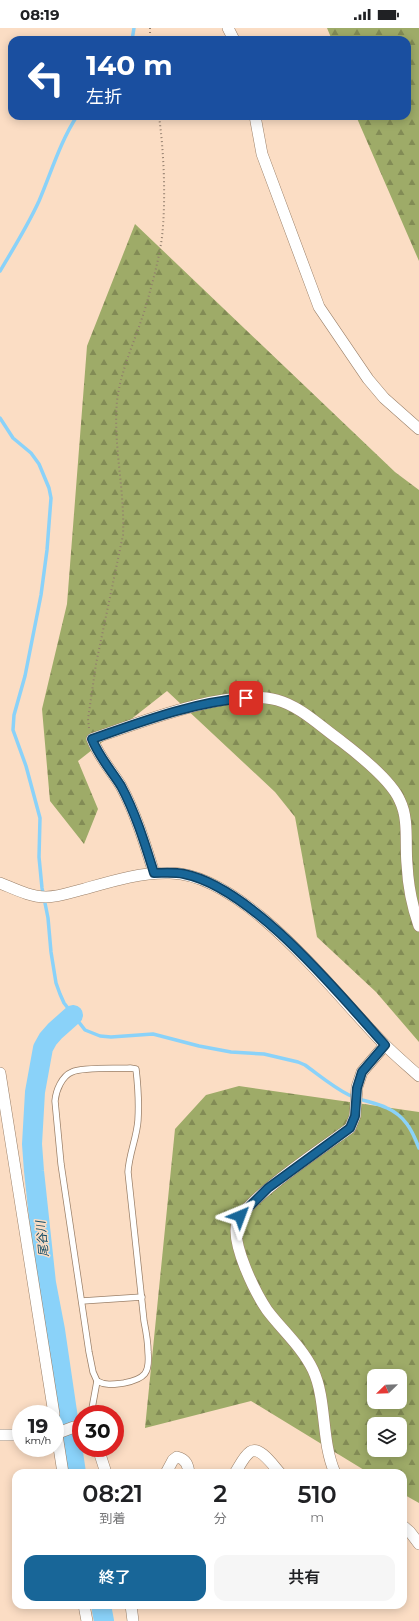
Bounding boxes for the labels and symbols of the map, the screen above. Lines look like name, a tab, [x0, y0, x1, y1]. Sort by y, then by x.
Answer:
pin	[229, 681, 263, 715]
position arrow	[219, 1195, 261, 1237]
water label: 尾谷川	[32, 1218, 51, 1258]
north arrow	[367, 1369, 407, 1409]
speed limit sign: 30	[72, 1405, 124, 1457]

